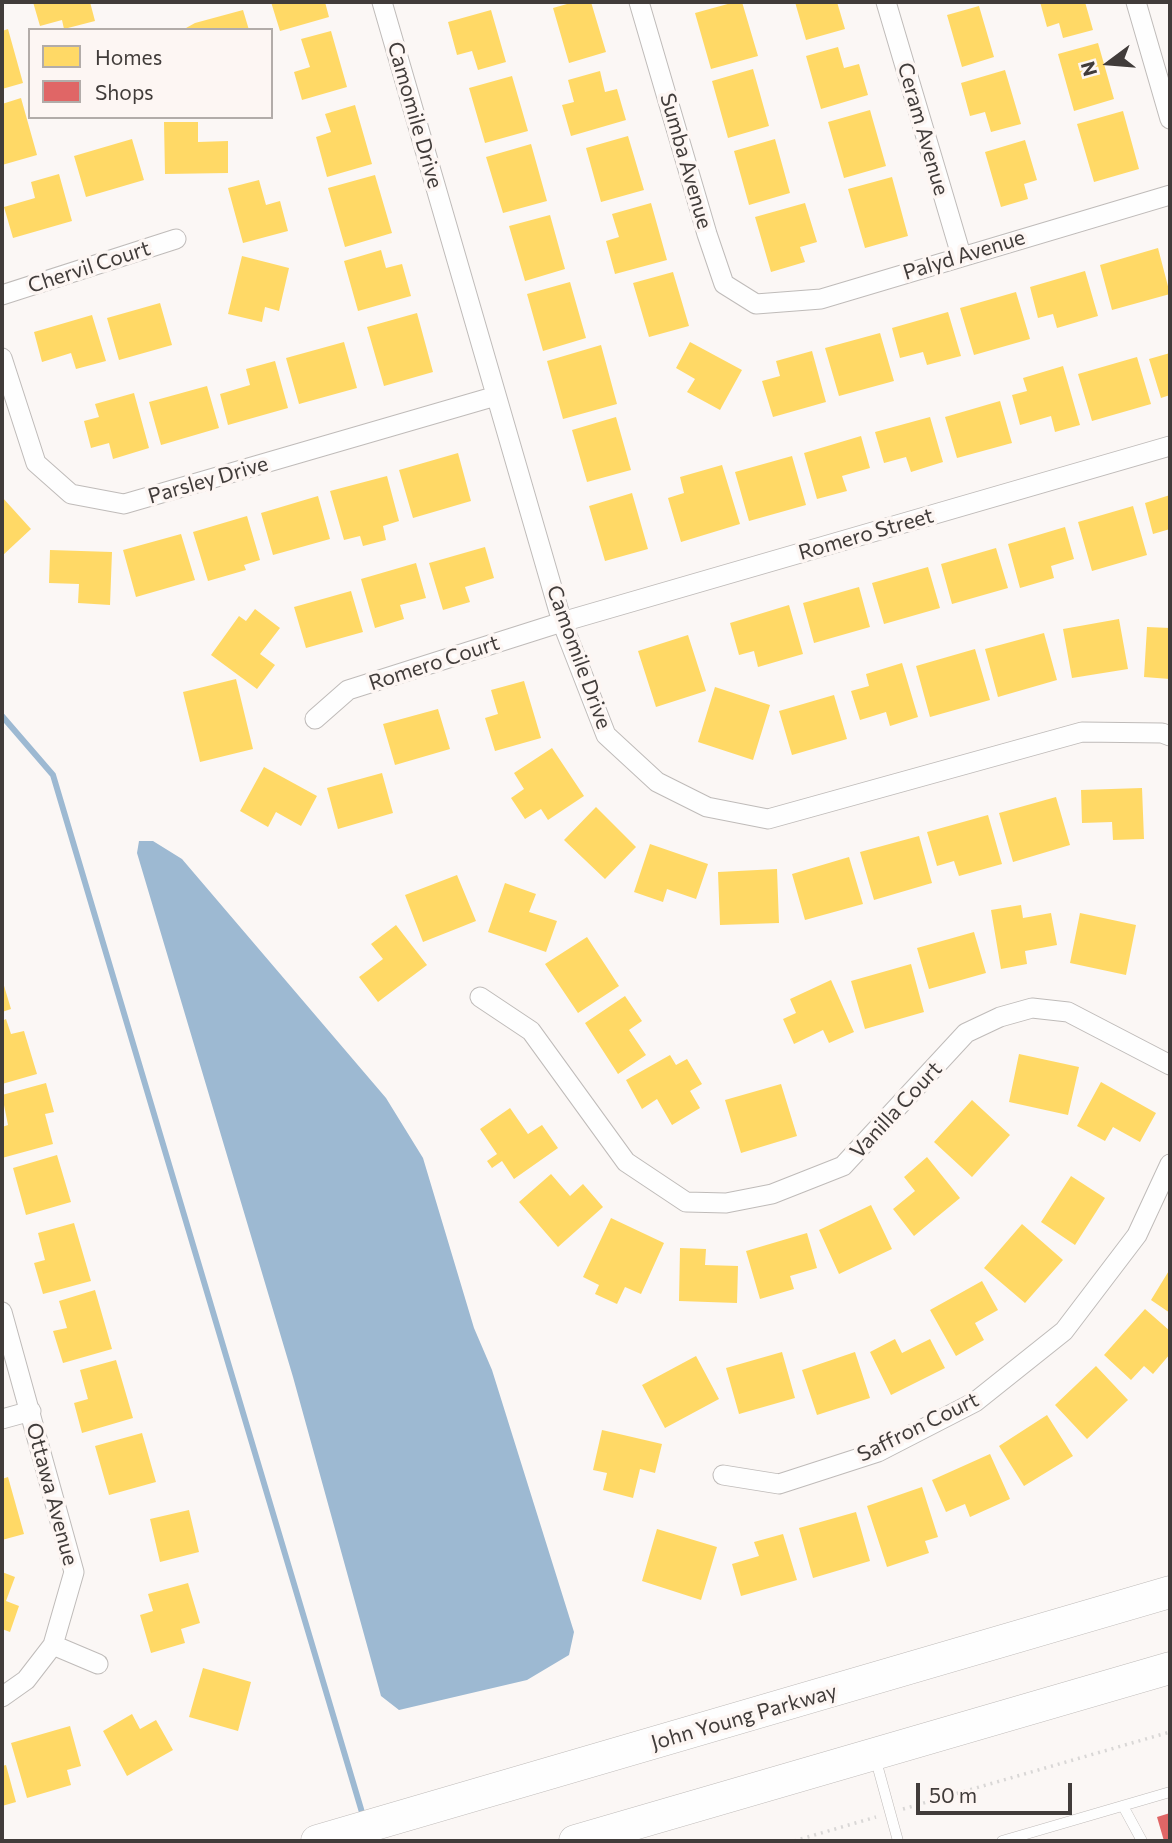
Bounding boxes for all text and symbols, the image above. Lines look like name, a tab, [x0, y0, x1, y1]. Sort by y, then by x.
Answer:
legend	[28, 28, 273, 119]
north arrow	[1074, 28, 1144, 98]
street label: Camomile Drive	[382, 39, 448, 191]
text: Homes	[95, 44, 162, 69]
text: N	[1075, 59, 1101, 79]
street label: Ceram Avenue	[892, 60, 954, 198]
text: Shops	[95, 79, 154, 104]
street label: Sumba Avenue	[655, 90, 717, 232]
street label: Palyd Avenue	[900, 224, 1028, 286]
street label: Chervil Court	[25, 235, 153, 299]
street label: Parsley Drive	[145, 451, 271, 509]
street label: Romero Street	[796, 503, 936, 565]
street label: Camomile Drive	[541, 582, 617, 732]
street label: Romero Court	[366, 630, 502, 696]
street label: Vanilla Court	[845, 1056, 947, 1164]
street label: Saffron Court	[853, 1387, 983, 1467]
street label: Ottawa Avenue	[21, 1420, 83, 1568]
street label: John Young Parkway	[648, 1678, 840, 1756]
scale bar	[920, 1770, 1076, 1814]
text: 50 m	[929, 1782, 977, 1807]

